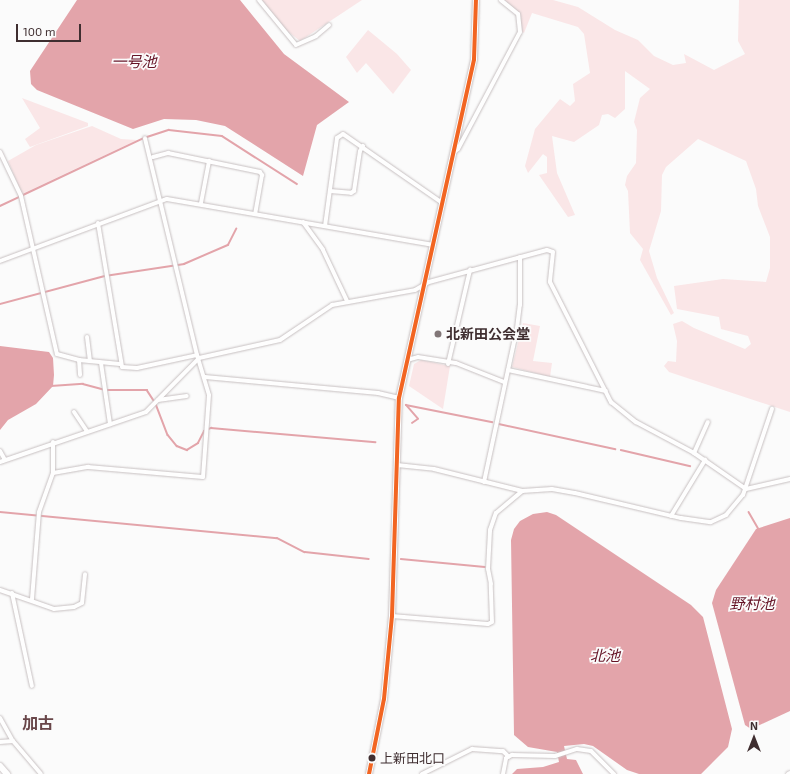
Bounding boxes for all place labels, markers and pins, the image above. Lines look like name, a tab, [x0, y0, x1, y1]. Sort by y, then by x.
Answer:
place label: 北新田公会堂	[446, 326, 530, 342]
marker: 北新田公会堂	[433, 329, 443, 339]
place label: 上新田北口	[380, 750, 445, 766]
marker: 上新田北口	[367, 753, 377, 763]

